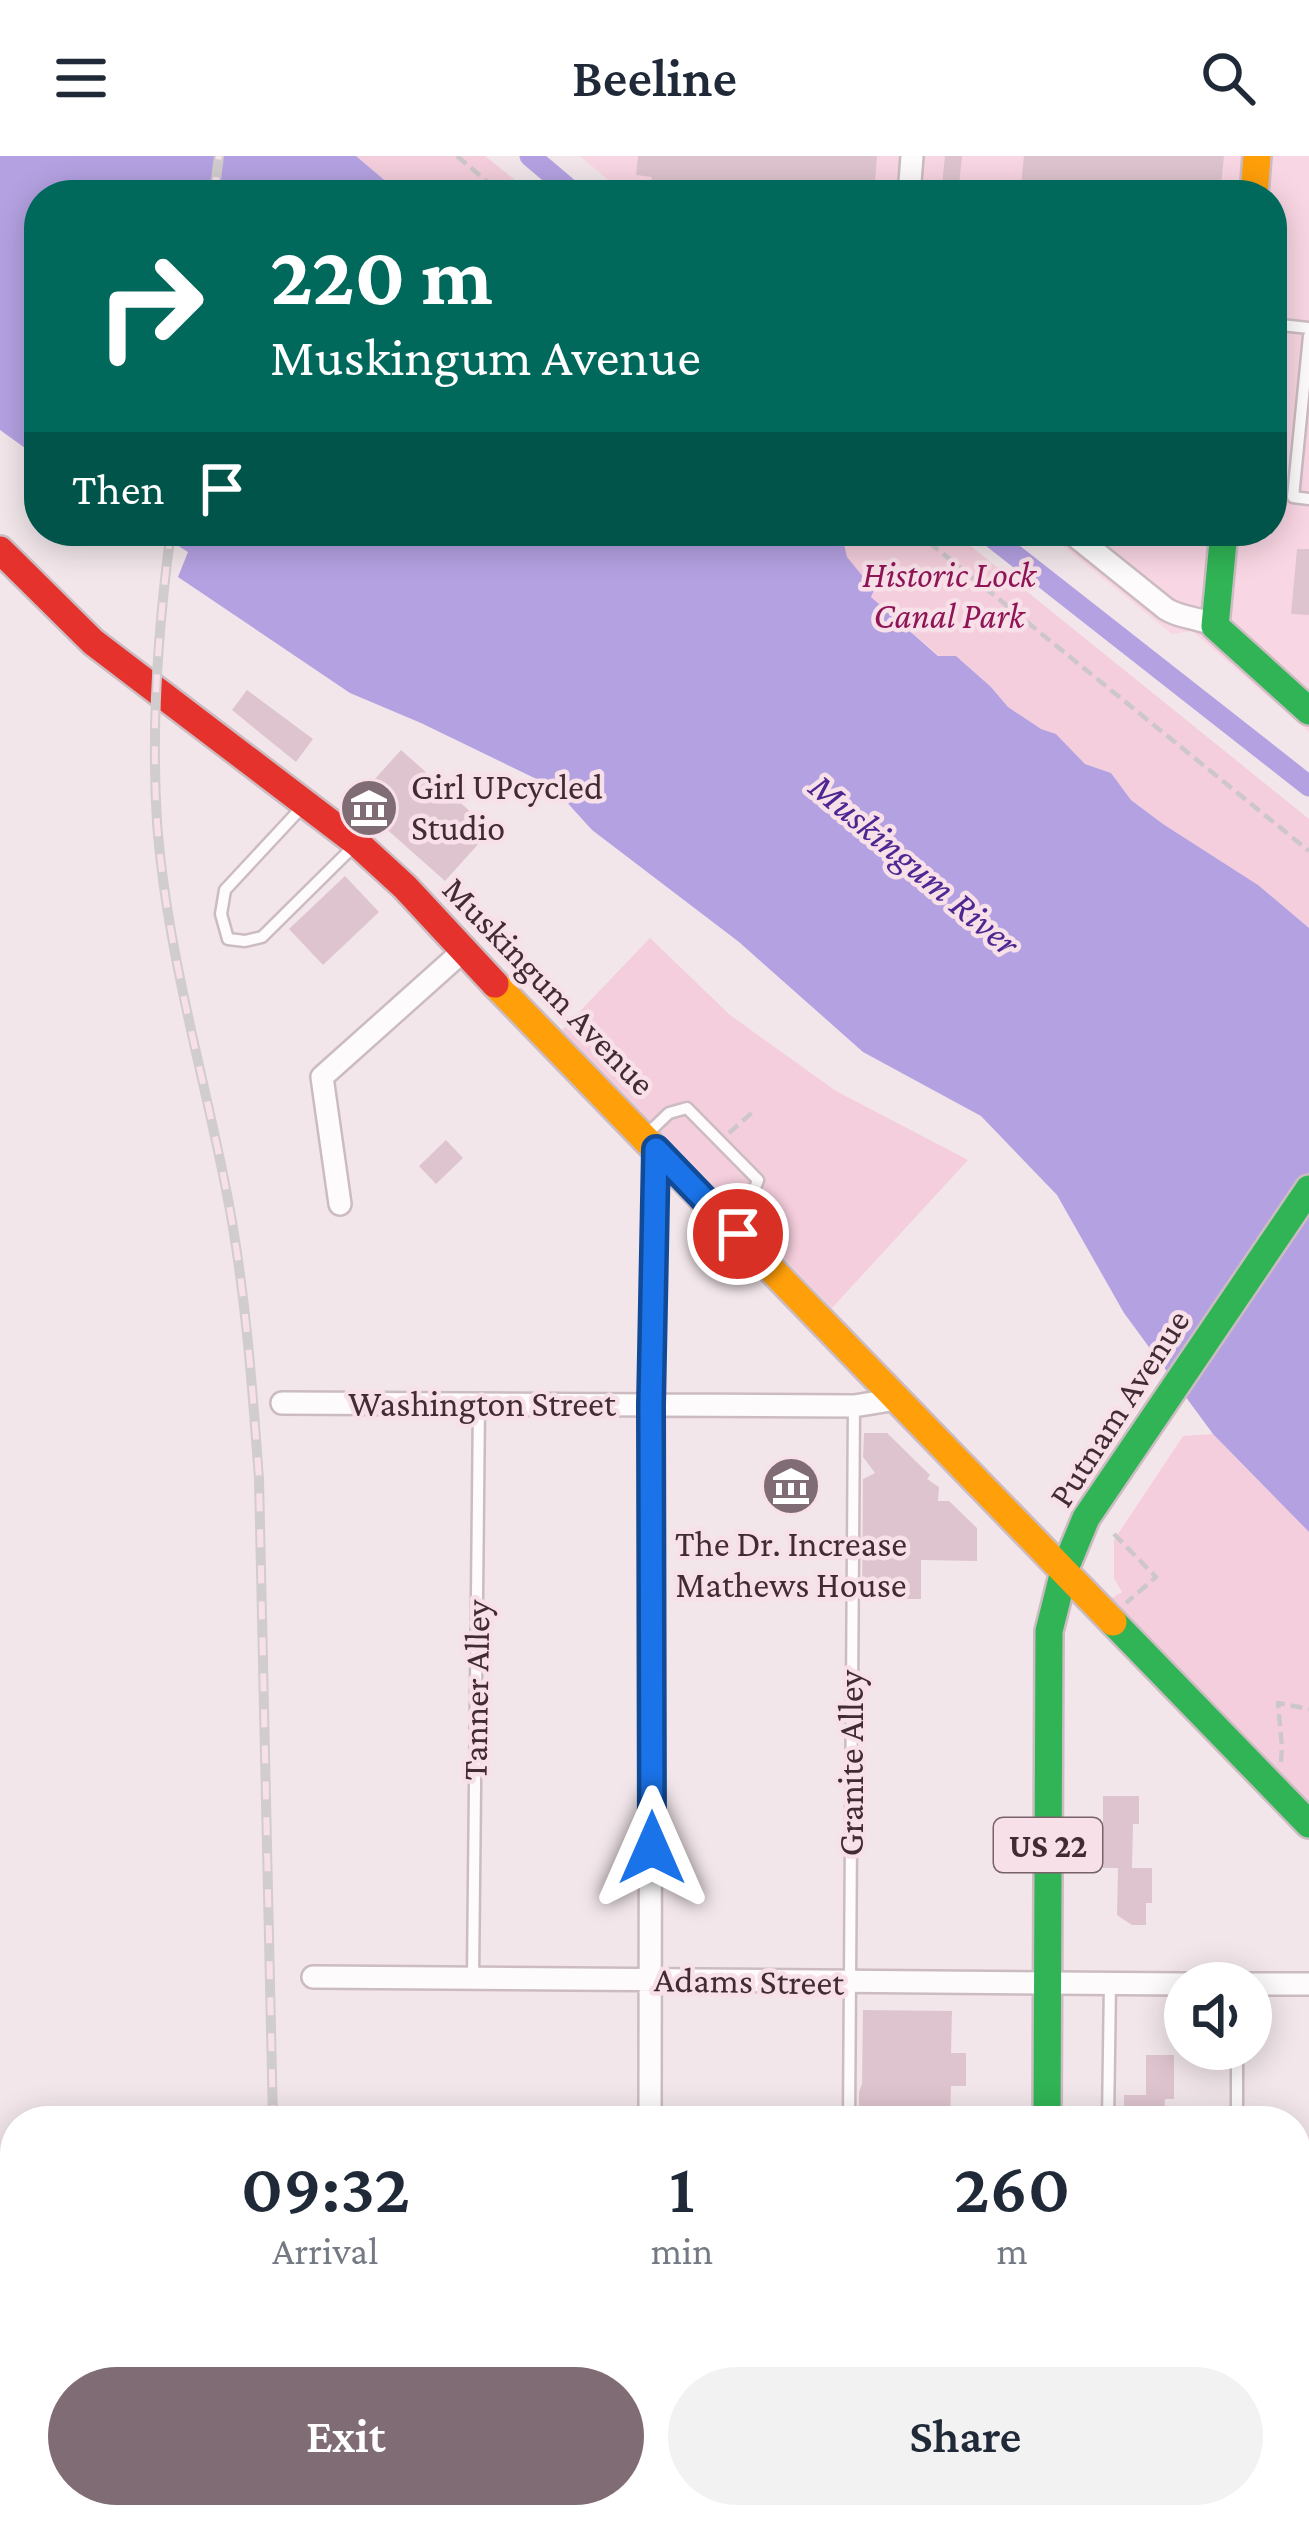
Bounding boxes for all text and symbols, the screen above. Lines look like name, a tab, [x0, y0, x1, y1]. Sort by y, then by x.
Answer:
icon: menu	[48, 45, 114, 111]
icon: search	[1195, 45, 1261, 111]
text: Beeline	[572, 48, 737, 108]
icon: right	[72, 228, 228, 384]
text: 220 m	[270, 229, 493, 322]
text: Muskingum Avenue	[270, 327, 701, 387]
icon: arrive	[189, 456, 255, 522]
text: Then	[72, 464, 165, 514]
park label: Historic Lock Canal Park	[862, 555, 1037, 636]
water label: Muskingum River	[800, 763, 1030, 966]
place label: Girl UPcycled Studio	[411, 767, 603, 848]
museum icon: Girl UPcycled Studio	[338, 777, 400, 839]
street label: Muskingum Avenue	[435, 869, 663, 1103]
pin	[687, 1183, 789, 1285]
icon: arrive	[705, 1201, 771, 1267]
street label: Putnam Avenue	[1040, 1302, 1198, 1514]
street label: Washington Street	[348, 1384, 617, 1424]
museum icon: The Dr. Increase Mathews House	[760, 1455, 822, 1517]
place label: The Dr. Increase Mathews House	[675, 1524, 907, 1605]
street label: Tanner Alley	[454, 1599, 498, 1781]
street label: Granite Alley	[831, 1669, 871, 1856]
position arrow	[589, 1785, 715, 1911]
road number: US 22	[994, 1818, 1102, 1872]
street label: Adams Street	[654, 1959, 846, 2003]
map controls	[1164, 1962, 1272, 2070]
button: sound	[1164, 1962, 1272, 2070]
text: 09:32	[241, 2147, 410, 2227]
text: 1	[669, 2147, 695, 2227]
text: 260	[954, 2147, 1070, 2227]
text: Arrival	[272, 2229, 378, 2272]
text: min	[651, 2229, 713, 2272]
text: m	[996, 2229, 1028, 2272]
button: Exit	[48, 2367, 644, 2505]
button: Share	[668, 2367, 1263, 2505]

